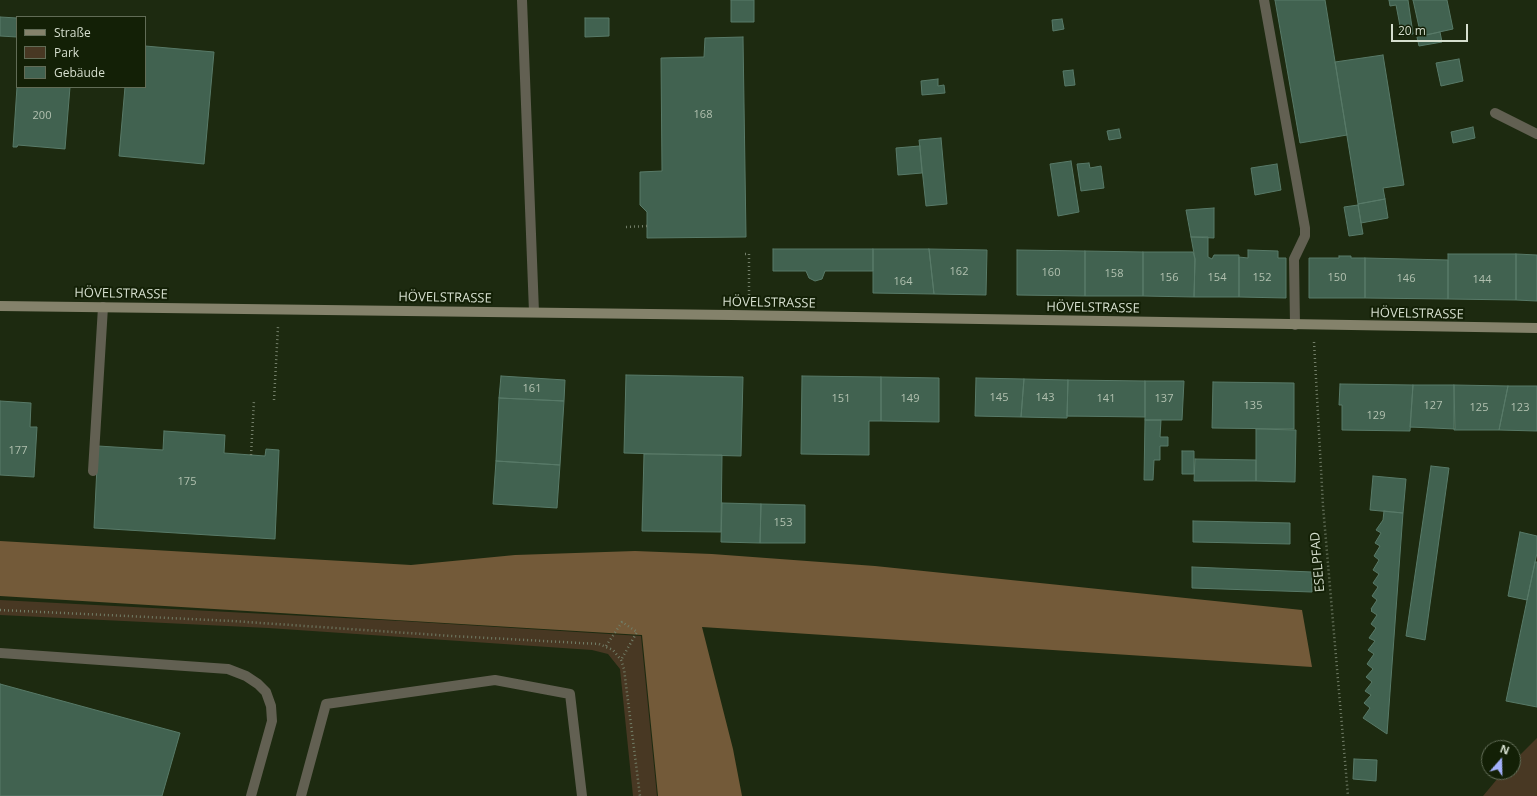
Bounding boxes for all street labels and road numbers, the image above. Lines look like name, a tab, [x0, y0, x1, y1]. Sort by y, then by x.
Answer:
street label: HÖVELSTRASSE	[74, 285, 168, 303]
street label: HÖVELSTRASSE	[398, 289, 492, 307]
street label: HÖVELSTRASSE	[722, 294, 816, 312]
street label: HÖVELSTRASSE	[1046, 299, 1140, 317]
street label: HÖVELSTRASSE	[1370, 305, 1464, 323]
street label: ESELPFAD	[1308, 531, 1328, 593]

